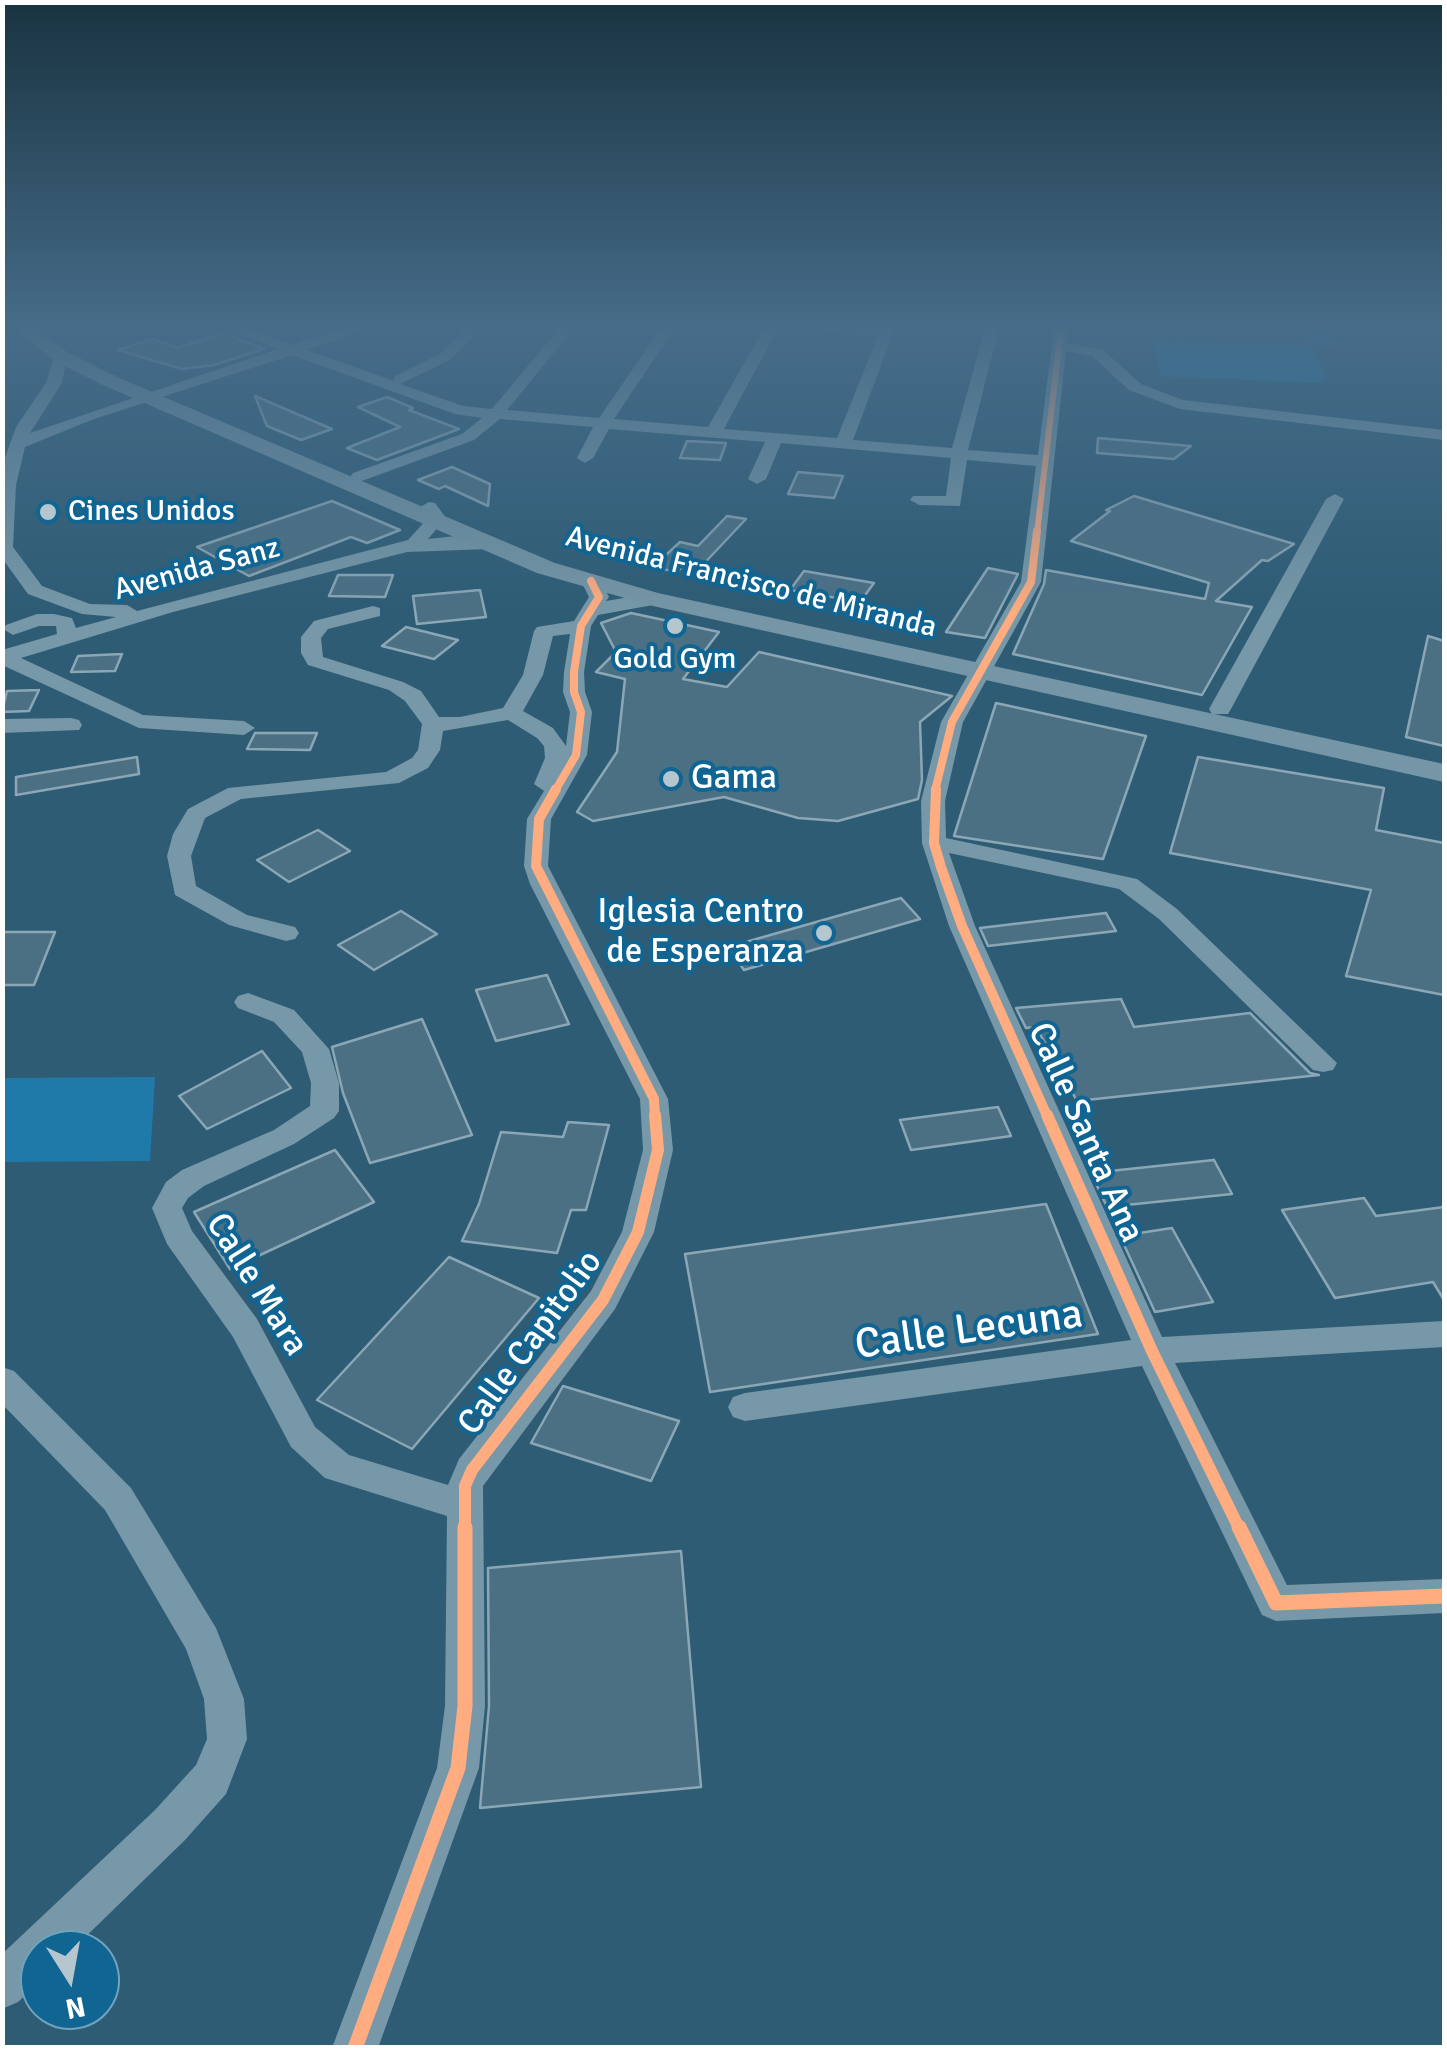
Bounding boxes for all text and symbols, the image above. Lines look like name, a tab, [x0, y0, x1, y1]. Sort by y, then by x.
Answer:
place label: Cines Unidos	[68, 494, 235, 530]
marker: Cines Unidos	[37, 501, 59, 523]
street label: Avenida Francisco de Miranda	[562, 519, 940, 647]
street label: Avenida Sanz	[110, 531, 284, 609]
marker: Gold Gym	[664, 615, 686, 637]
place label: Gold Gym	[613, 642, 737, 678]
place label: Gama	[691, 758, 777, 800]
marker: Gama	[660, 768, 682, 790]
place label: Iglesia Centro de Esperanza	[597, 892, 804, 974]
marker: Iglesia Centro de Esperanza	[813, 922, 835, 944]
street label: Calle Santa Ana	[1018, 1017, 1152, 1249]
street label: Calle Mara	[196, 1206, 316, 1364]
street label: Calle Capitolio	[450, 1242, 612, 1444]
street label: Calle Lecuna	[852, 1290, 1086, 1372]
north arrow	[20, 1930, 120, 2030]
text: N	[63, 1989, 88, 2026]

